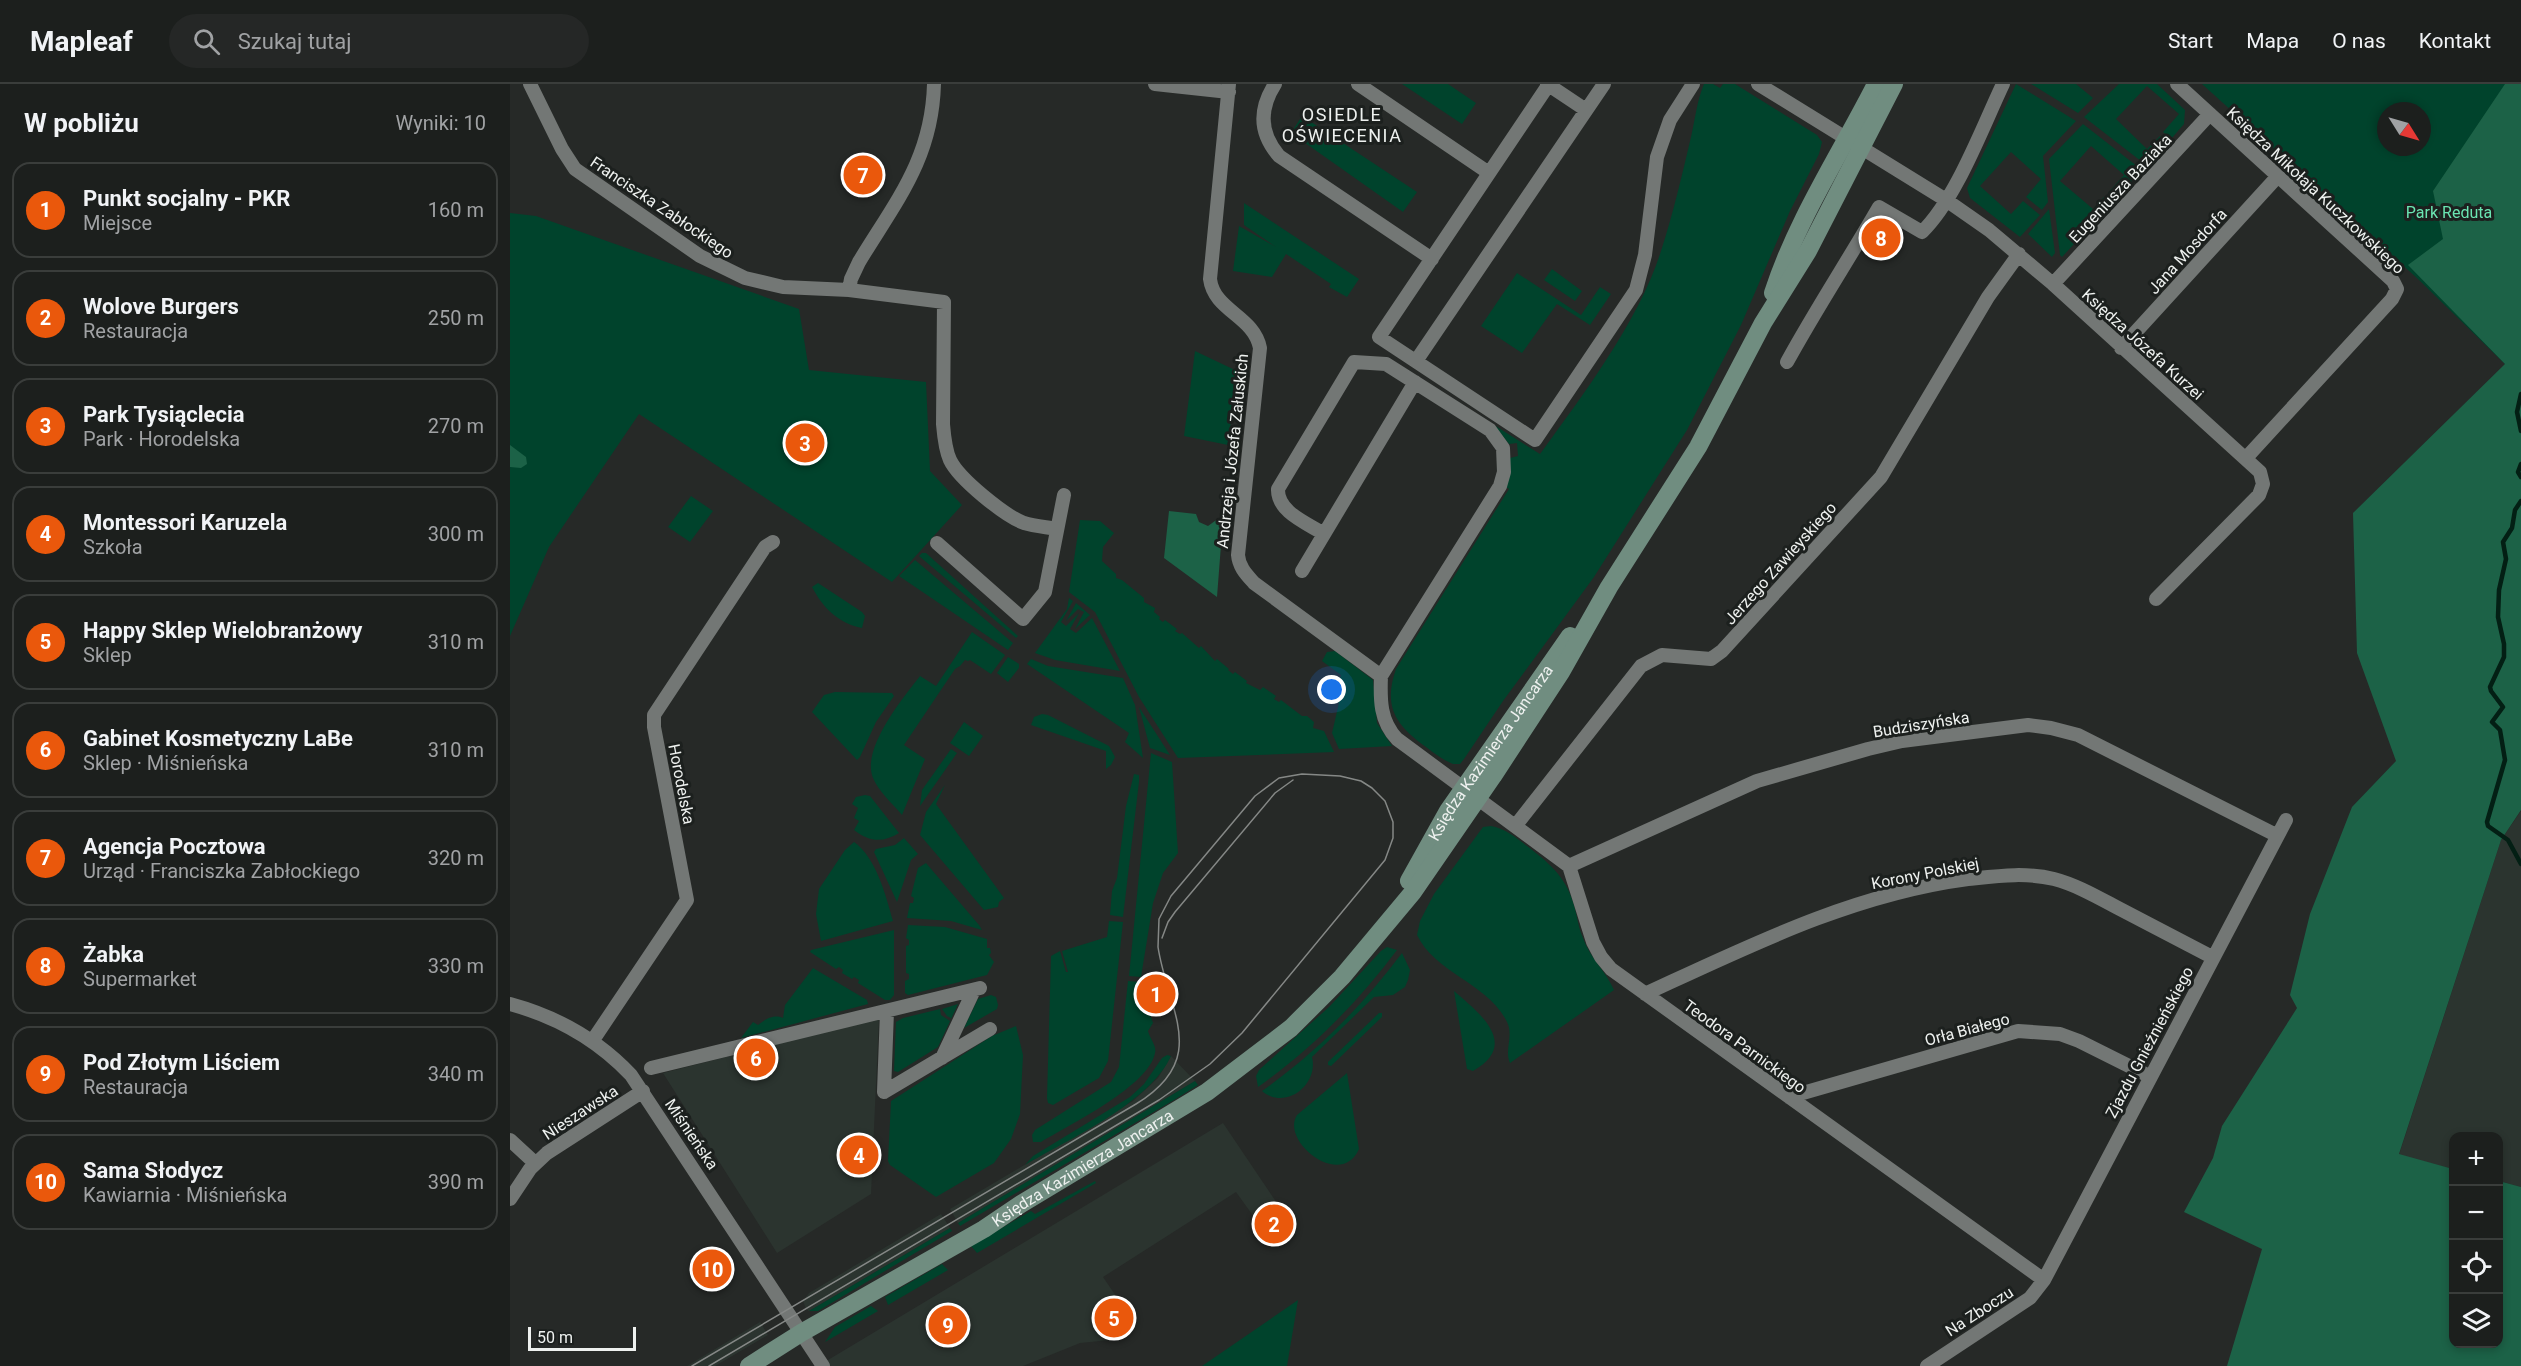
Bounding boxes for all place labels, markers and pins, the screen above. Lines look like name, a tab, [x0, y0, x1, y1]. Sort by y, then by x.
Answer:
pin: 7	[844, 152, 882, 197]
pin: 8	[1862, 216, 1900, 260]
pin: 3	[786, 420, 824, 466]
pin: 1	[1136, 972, 1176, 1016]
pin: 6	[736, 1036, 776, 1080]
pin: 4	[840, 1132, 878, 1178]
pin: 2	[1254, 1202, 1293, 1246]
pin: 10	[692, 1246, 732, 1292]
pin: 5	[1094, 1296, 1134, 1340]
pin: 9	[928, 1302, 968, 1348]

